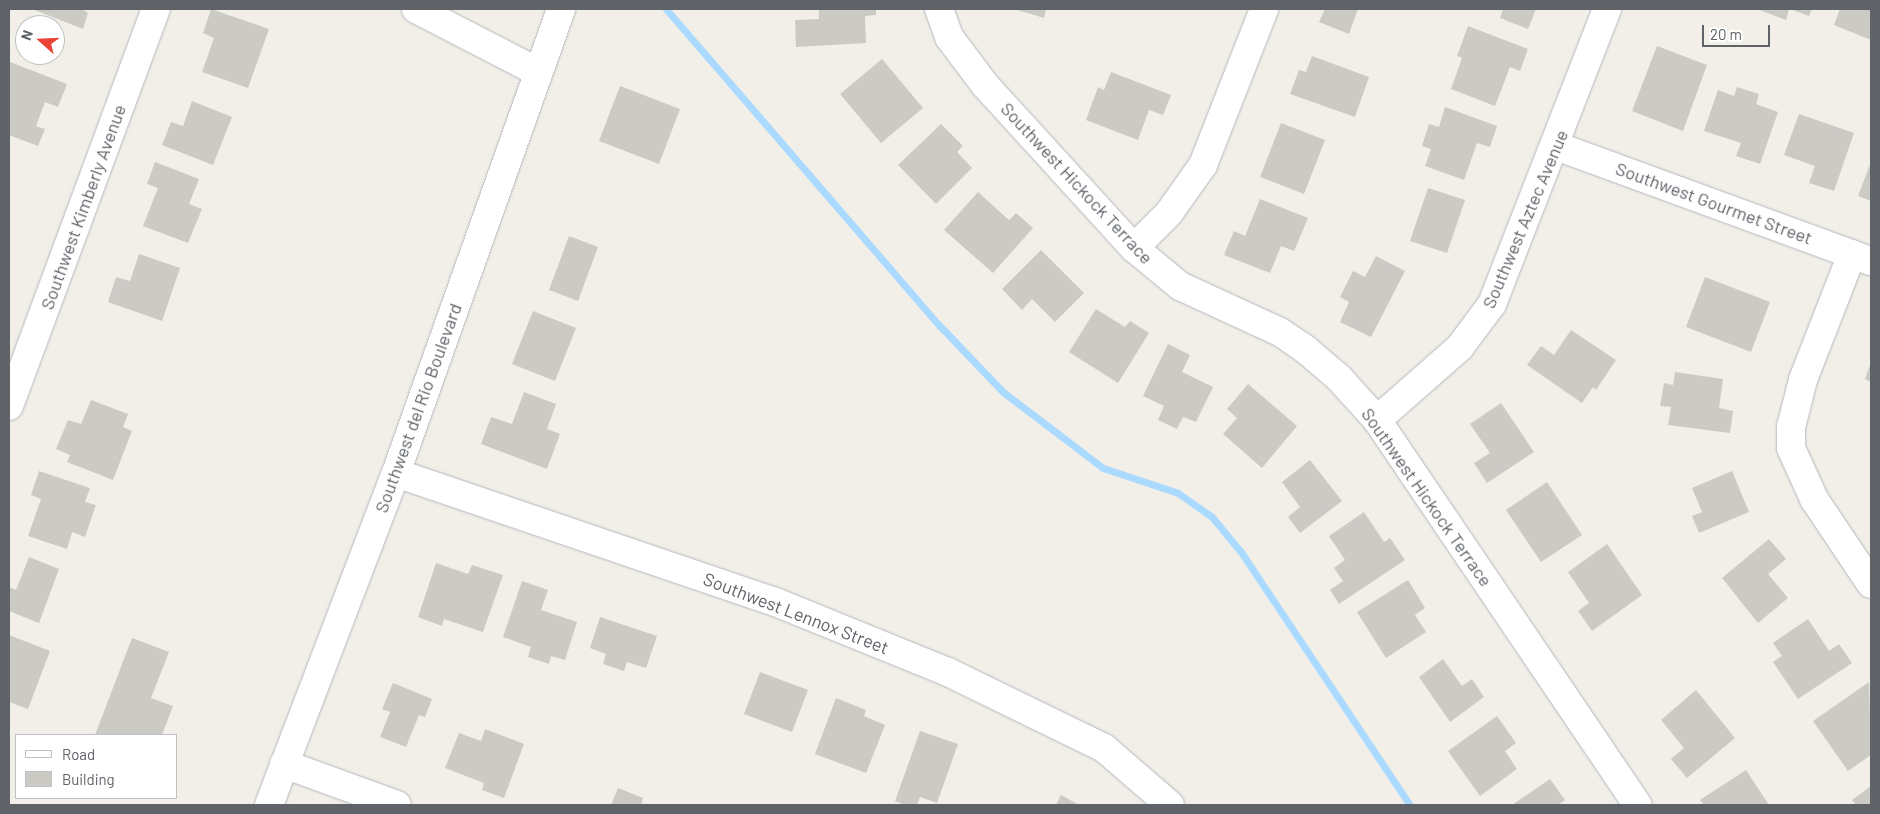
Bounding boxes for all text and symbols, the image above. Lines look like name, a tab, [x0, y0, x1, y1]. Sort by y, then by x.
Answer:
north arrow	[15, 15, 65, 65]
scale bar	[1705, 15, 1772, 47]
text: 20 m	[1710, 25, 1742, 43]
text: N	[17, 28, 36, 42]
street label: Southwest Hickock Terrace	[997, 98, 1157, 268]
street label: Southwest Kimberly Avenue	[36, 102, 130, 312]
street label: Southwest Aztec Avenue	[1478, 126, 1572, 312]
street label: Southwest Gourmet Street	[1613, 157, 1815, 249]
street label: Southwest del Rio Boulevard	[370, 300, 466, 516]
street label: Southwest Hickock Terrace	[1357, 404, 1497, 590]
street label: Southwest Lennox Street	[700, 568, 892, 658]
legend	[15, 734, 178, 799]
text: Road	[62, 745, 95, 763]
text: Building	[62, 770, 115, 788]

